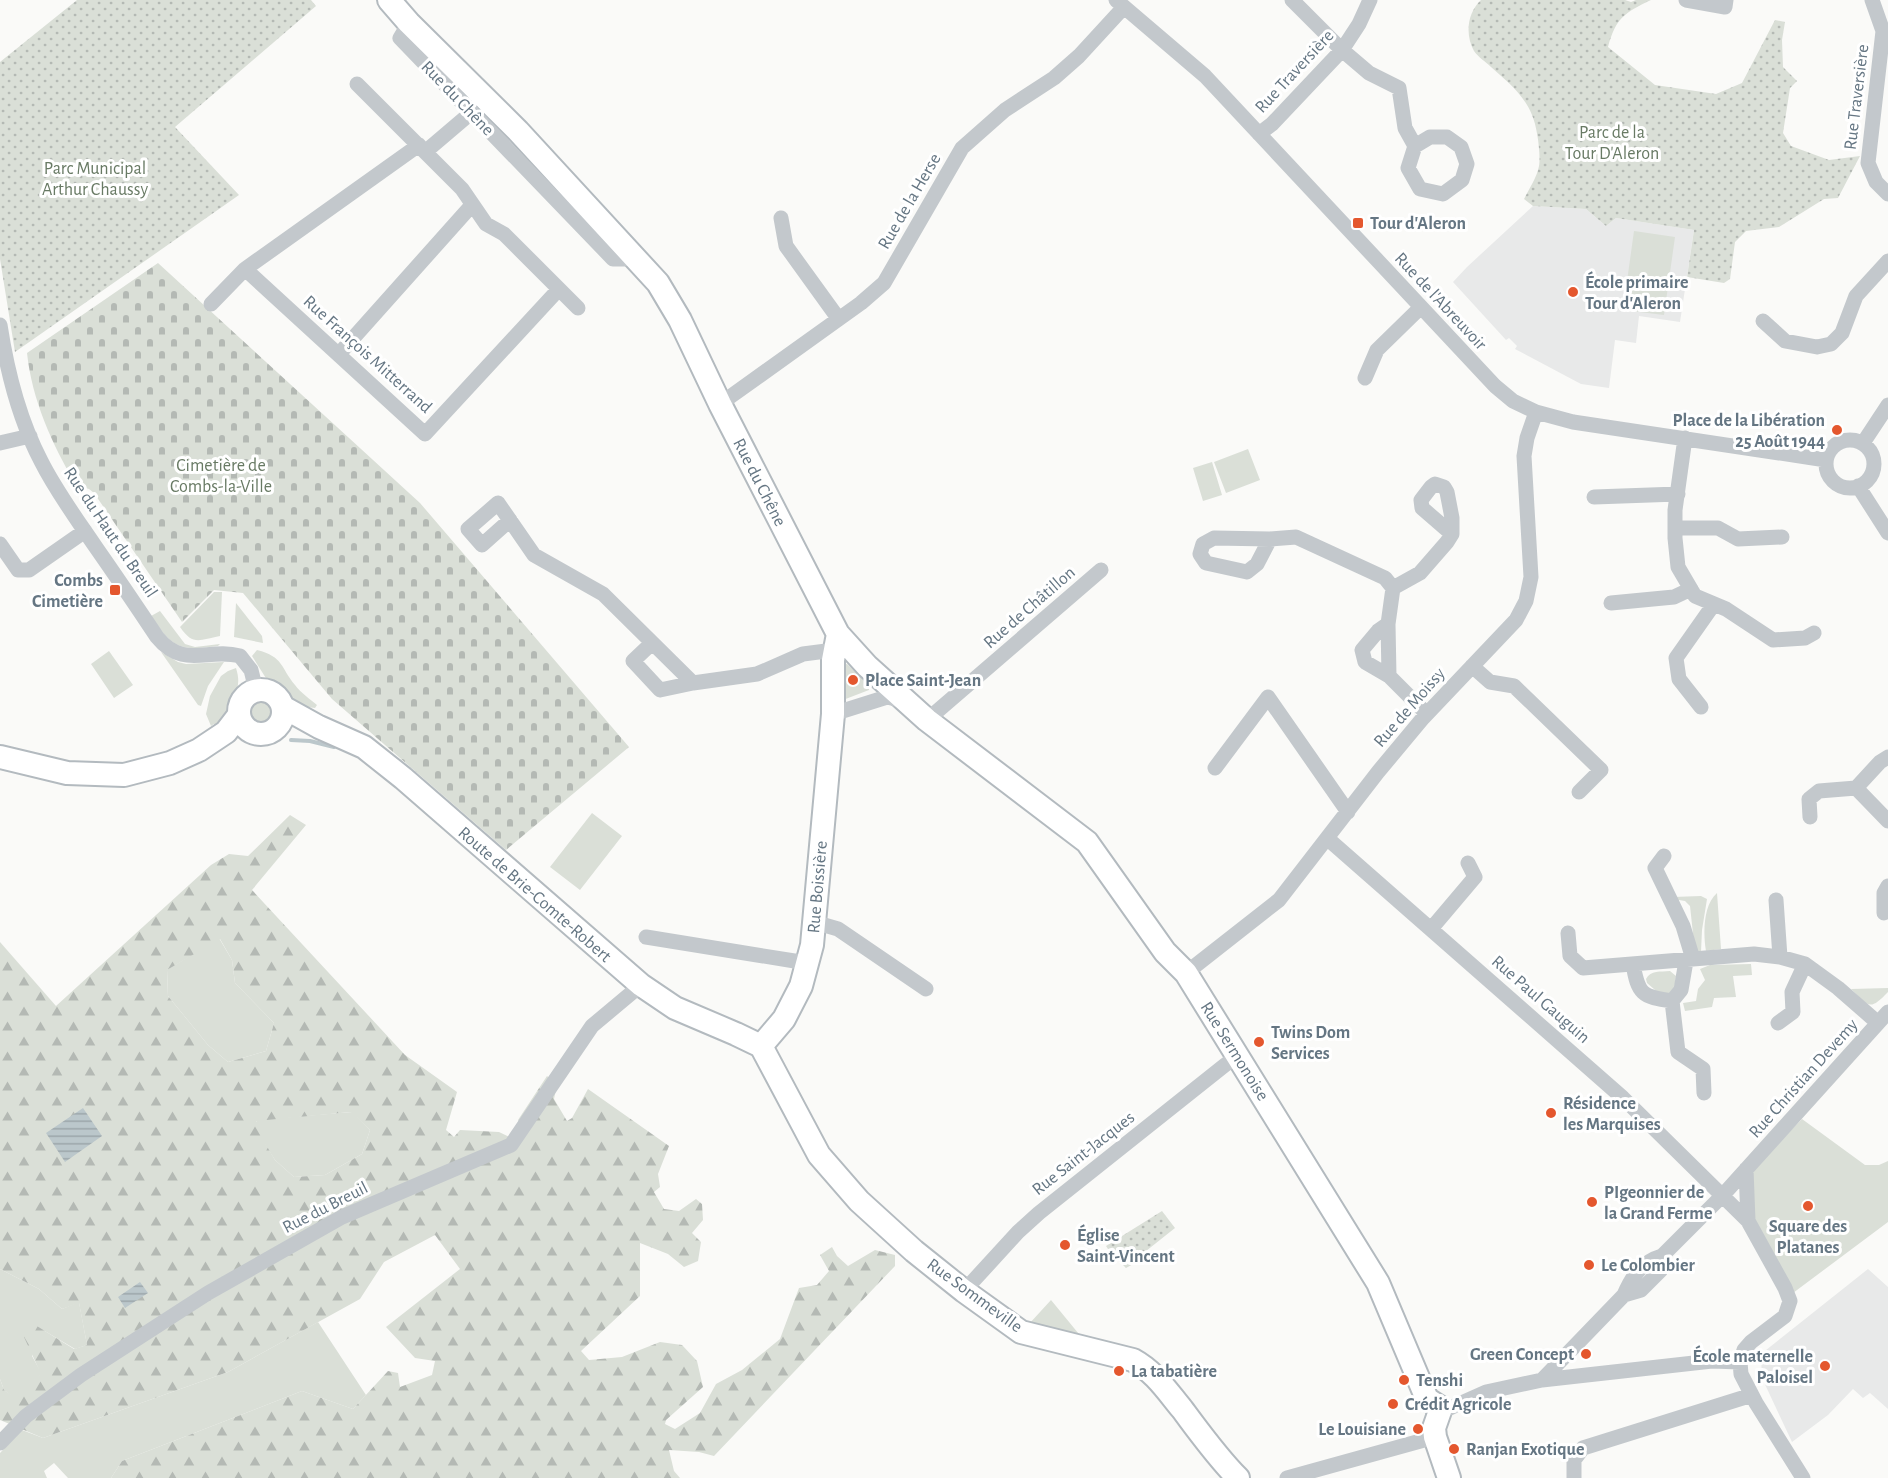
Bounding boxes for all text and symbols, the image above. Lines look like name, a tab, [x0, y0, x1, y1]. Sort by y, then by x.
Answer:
street label: Rue Traversière	[1252, 27, 1338, 117]
street label: Rue Traversière	[1842, 43, 1872, 151]
street label: Rue du Chêne	[417, 58, 497, 140]
park label: Parc de la Tour D'Aleron	[1565, 124, 1659, 163]
street label: Rue de la Herse	[875, 150, 945, 253]
park label: Parc Municipal Arthur Chaussy	[42, 160, 148, 199]
place label: Tour d'Aleron	[1370, 215, 1466, 233]
marker: Tour d'Aleron	[1351, 216, 1365, 230]
street label: Rue de l'Abreuvoir	[1391, 250, 1490, 354]
place label: École primaire Tour d'Aleron	[1585, 271, 1688, 313]
marker: École primaire Tour d'Aleron	[1566, 285, 1580, 299]
street label: Rue François Mitterrand	[300, 292, 435, 417]
place label: Place de la Libération 25 Août 1944	[1672, 412, 1825, 451]
marker: Place de la Libération 25 Août 1944	[1830, 423, 1844, 437]
street label: Rue du Chêne	[729, 436, 789, 529]
park label: Cimetière de Combs-la-Ville	[170, 457, 272, 496]
street label: Rue du Haut du Breuil	[60, 464, 160, 601]
street label: Rue de Châtillon	[980, 563, 1079, 652]
place label: Combs Cimetière	[32, 572, 103, 611]
marker: Combs Cimetière	[108, 583, 122, 597]
street label: Rue de Moissy	[1371, 664, 1449, 751]
place label: Place Saint-Jean	[865, 672, 981, 690]
marker: Place Saint-Jean	[846, 673, 860, 687]
street label: Route de Brie-Comte-Robert	[454, 824, 615, 966]
street label: Rue Boissière	[805, 840, 831, 934]
street label: Rue Paul Gauguin	[1488, 952, 1593, 1047]
street label: Rue Sermonoise	[1197, 999, 1272, 1104]
street label: Rue Christian Devemy	[1746, 1015, 1862, 1142]
place label: Twins Dom Services	[1271, 1024, 1350, 1063]
marker: Twins Dom Services	[1252, 1035, 1266, 1049]
place label: Résidence les Marquises	[1563, 1095, 1661, 1134]
marker: Résidence les Marquises	[1544, 1106, 1558, 1120]
street label: Rue Saint-Jacques	[1029, 1108, 1138, 1199]
street label: Rue du Breuil	[280, 1179, 371, 1237]
place label: PIgeonnier de la Grand Ferme	[1604, 1184, 1712, 1223]
marker: PIgeonnier de la Grand Ferme	[1585, 1195, 1599, 1209]
marker: Square des Platanes	[1801, 1199, 1815, 1213]
place label: Square des Platanes	[1769, 1218, 1847, 1257]
place label: Église Saint-Vincent	[1077, 1224, 1175, 1266]
marker: Église Saint-Vincent	[1058, 1238, 1072, 1252]
street label: Rue Sommeville	[923, 1255, 1025, 1336]
place label: Le Colombier	[1601, 1257, 1695, 1275]
marker: Le Colombier	[1582, 1258, 1596, 1272]
place label: École maternelle Paloisel	[1693, 1345, 1813, 1387]
place label: Green Concept	[1470, 1346, 1574, 1364]
marker: Green Concept	[1579, 1347, 1593, 1361]
marker: École maternelle Paloisel	[1818, 1359, 1832, 1373]
place label: La tabatière	[1131, 1363, 1217, 1381]
marker: La tabatière	[1112, 1364, 1126, 1378]
place label: Tenshi	[1416, 1372, 1463, 1390]
marker: Tenshi	[1397, 1373, 1411, 1387]
place label: Crédit Agricole	[1405, 1396, 1512, 1414]
marker: Crédit Agricole	[1386, 1397, 1400, 1411]
place label: Le Louisiane	[1318, 1421, 1406, 1439]
marker: Le Louisiane	[1411, 1422, 1425, 1436]
place label: Ranjan Exotique	[1466, 1441, 1585, 1459]
marker: Ranjan Exotique	[1447, 1442, 1461, 1456]

